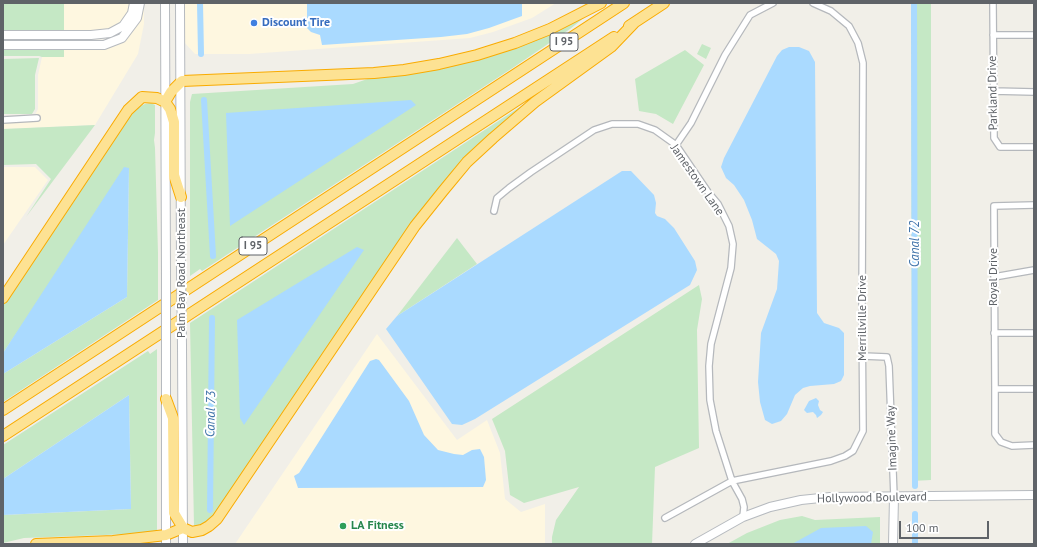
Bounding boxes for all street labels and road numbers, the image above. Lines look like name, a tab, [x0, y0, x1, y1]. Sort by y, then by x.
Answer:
road number: I 95	[550, 33, 578, 51]
street label: Parkland Drive	[985, 56, 1001, 130]
street label: Jamestown Lane	[667, 142, 727, 218]
street label: Palm Bay Road Northeast	[175, 208, 189, 338]
road number: I 95	[239, 237, 267, 255]
street label: Royal Drive	[987, 248, 1001, 306]
street label: Merrillville Drive	[856, 275, 870, 361]
street label: Imagine Way	[884, 405, 900, 471]
street label: Hollywood Boulevard	[817, 490, 927, 506]

